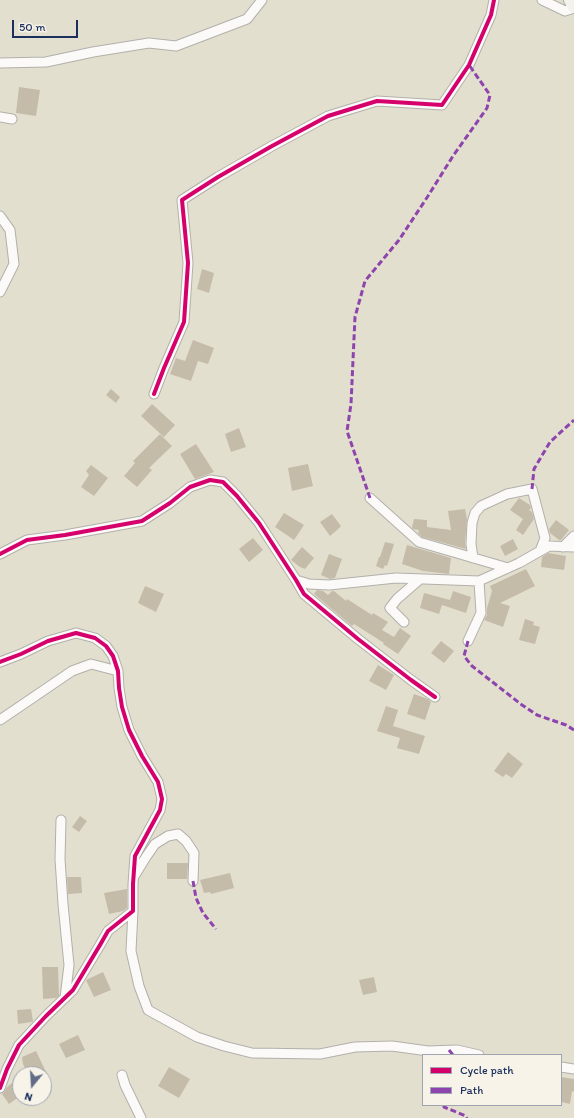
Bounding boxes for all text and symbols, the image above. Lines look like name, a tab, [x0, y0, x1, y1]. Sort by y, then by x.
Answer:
scale bar	[14, 12, 80, 38]
text: 50 m	[19, 20, 45, 34]
legend	[422, 1054, 562, 1106]
text: Cycle path	[460, 1063, 514, 1077]
north arrow	[12, 1066, 52, 1106]
text: Path	[460, 1083, 483, 1097]
text: N	[23, 1090, 34, 1104]

